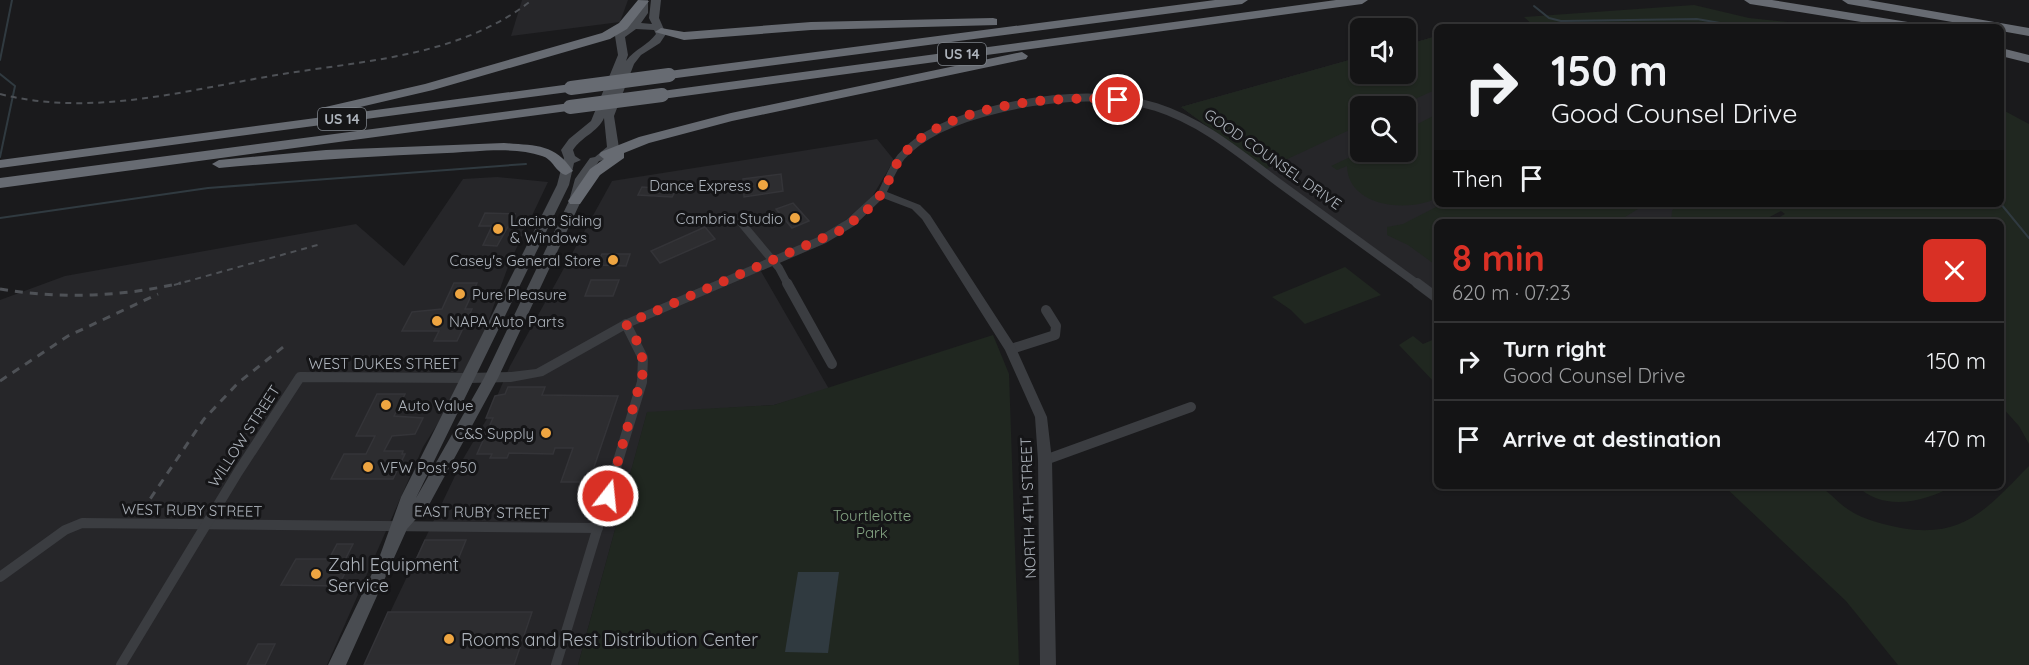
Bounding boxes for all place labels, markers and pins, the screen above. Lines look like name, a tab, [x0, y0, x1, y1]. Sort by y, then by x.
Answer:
pin	[1092, 74, 1143, 125]
place label: Dance Express	[649, 176, 751, 195]
marker: Dance Express	[756, 178, 770, 192]
place label: Cambria Studio	[676, 209, 783, 228]
place label: Lacina Siding & Windows	[510, 211, 602, 247]
marker: Cambria Studio	[788, 211, 802, 225]
marker: Lacina Siding & Windows	[491, 222, 505, 236]
place label: Casey's General Store	[449, 251, 601, 270]
marker: Casey's General Store	[606, 253, 620, 267]
place label: Pure Pleasure	[472, 285, 567, 304]
marker: Pure Pleasure	[453, 287, 467, 301]
place label: NAPA Auto Parts	[449, 312, 564, 331]
marker: NAPA Auto Parts	[430, 314, 444, 328]
place label: Auto Value	[398, 396, 474, 415]
marker: Auto Value	[379, 398, 393, 412]
place label: C&S Supply	[455, 424, 534, 443]
marker: C&S Supply	[539, 426, 553, 440]
place label: VFW Post 950	[380, 458, 477, 477]
marker: VFW Post 950	[361, 460, 375, 474]
place label: Zahl Equipment Service	[328, 553, 459, 597]
marker: Zahl Equipment Service	[309, 567, 323, 581]
place label: Rooms and Rest Distribution Center	[461, 628, 758, 651]
marker: Rooms and Rest Distribution Center	[442, 632, 456, 646]

